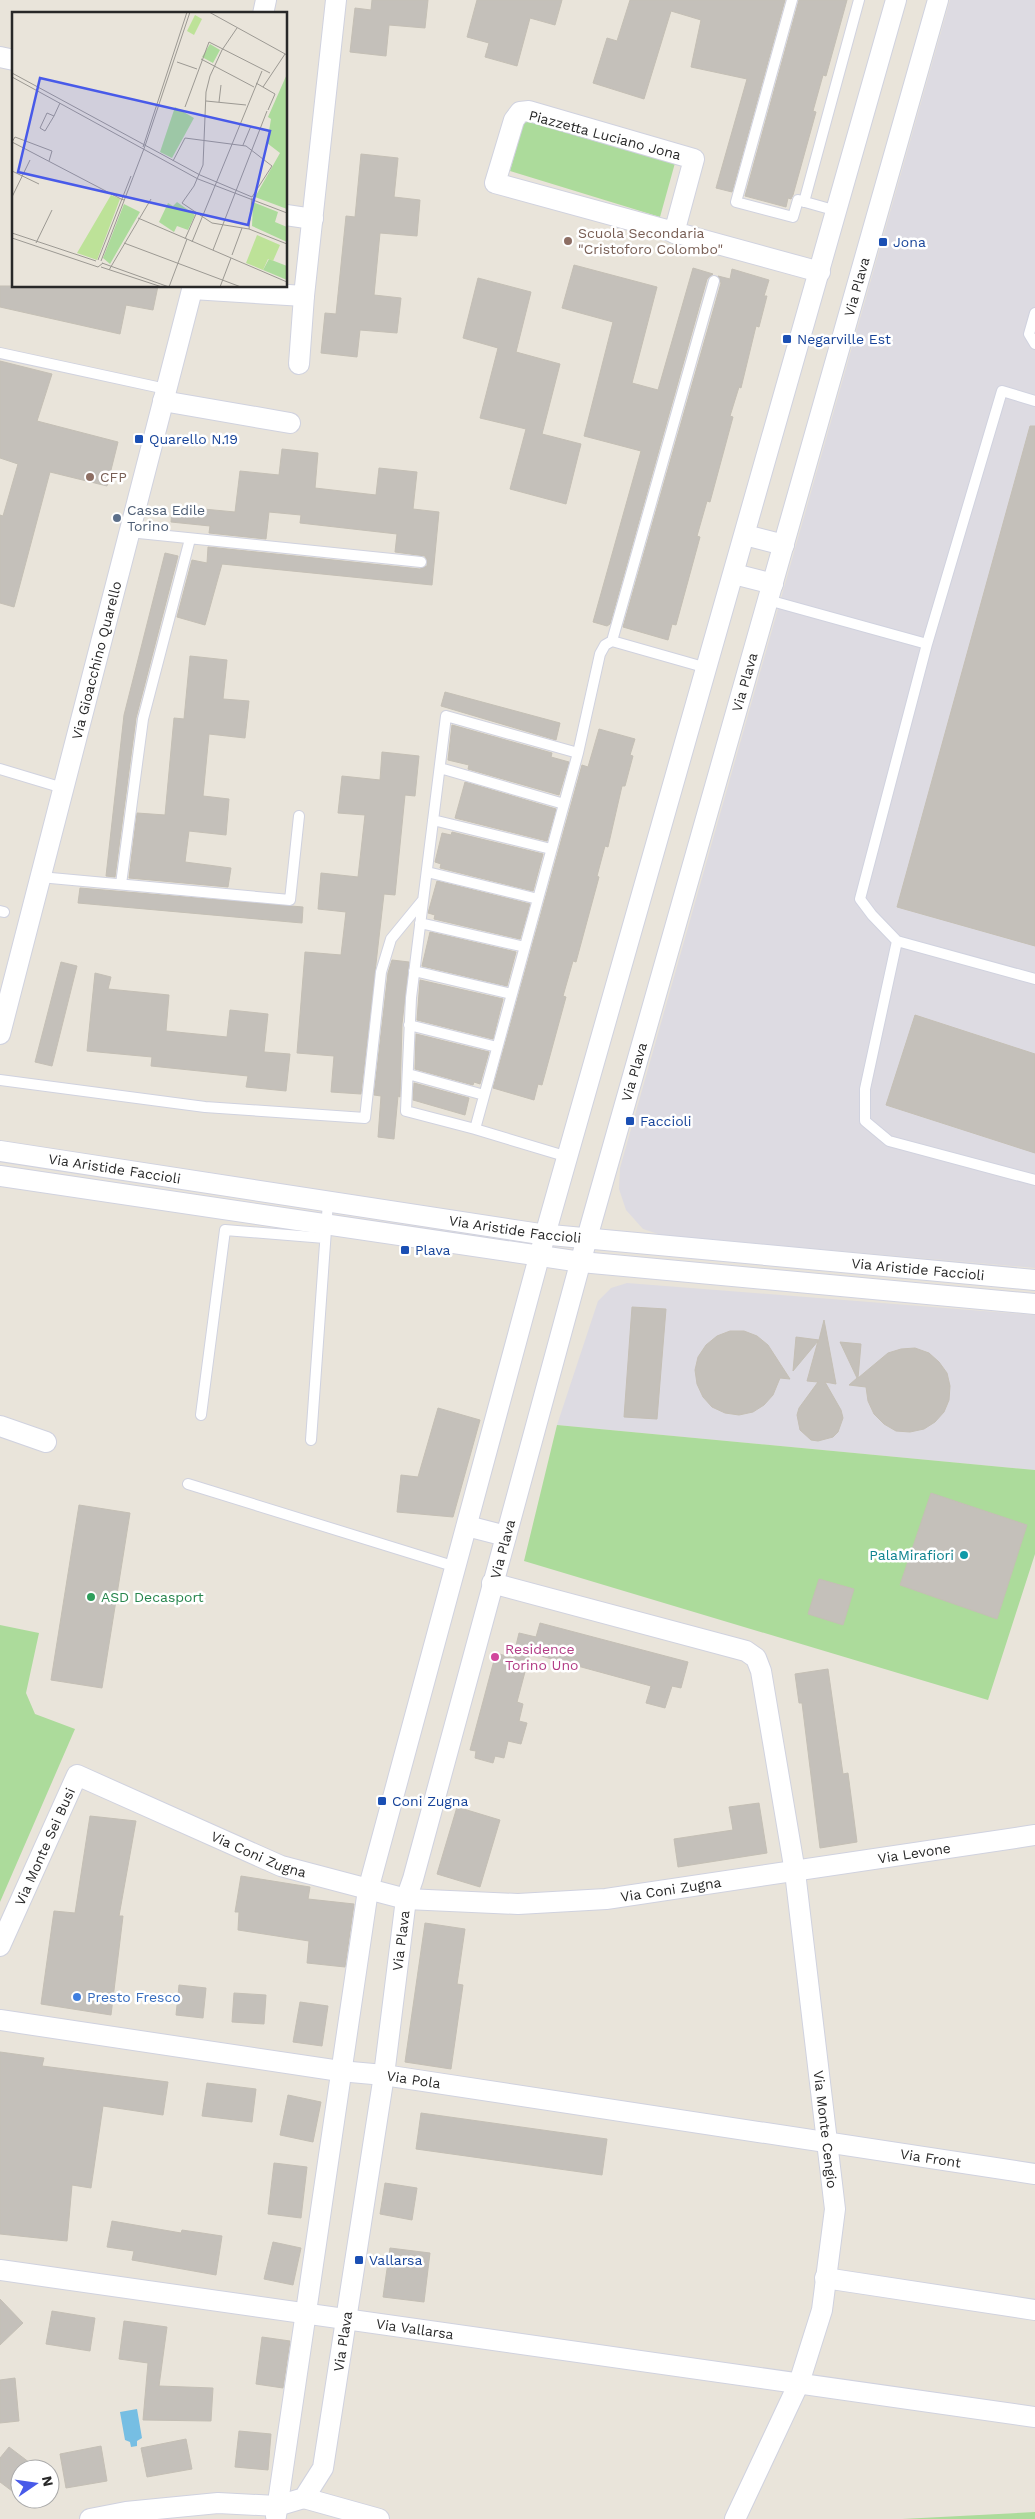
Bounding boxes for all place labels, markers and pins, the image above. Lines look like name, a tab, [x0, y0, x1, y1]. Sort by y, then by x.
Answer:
place label: Scuola Secondaria "Cristoforo Colombo"	[578, 225, 723, 257]
place label: Jona	[893, 234, 926, 250]
marker: Scuola Secondaria "Cristoforo Colombo"	[562, 235, 574, 247]
marker: Jona	[877, 236, 889, 248]
place label: Negarville Est	[797, 331, 891, 347]
marker: Negarville Est	[781, 333, 793, 345]
place label: Quarello N.19	[149, 431, 238, 447]
marker: Quarello N.19	[133, 433, 145, 445]
place label: CFP	[100, 469, 127, 485]
marker: CFP	[84, 471, 96, 483]
place label: Cassa Edile Torino	[127, 502, 205, 534]
marker: Cassa Edile Torino	[111, 512, 123, 524]
place label: Faccioli	[640, 1113, 692, 1129]
marker: Faccioli	[624, 1115, 636, 1127]
place label: Plava	[415, 1242, 451, 1258]
marker: Plava	[399, 1244, 411, 1256]
place label: PalaMirafiori	[869, 1547, 954, 1563]
marker: PalaMirafiori	[958, 1549, 970, 1561]
place label: ASD Decasport	[101, 1589, 204, 1605]
marker: ASD Decasport	[85, 1591, 97, 1603]
place label: Residence Torino Uno	[505, 1641, 579, 1673]
marker: Residence Torino Uno	[489, 1651, 501, 1663]
place label: Coni Zugna	[392, 1793, 468, 1809]
marker: Coni Zugna	[376, 1795, 388, 1807]
place label: Presto Fresco	[87, 1989, 181, 2005]
marker: Presto Fresco	[71, 1991, 83, 2003]
place label: Vallarsa	[369, 2252, 422, 2268]
marker: Vallarsa	[353, 2254, 365, 2266]

